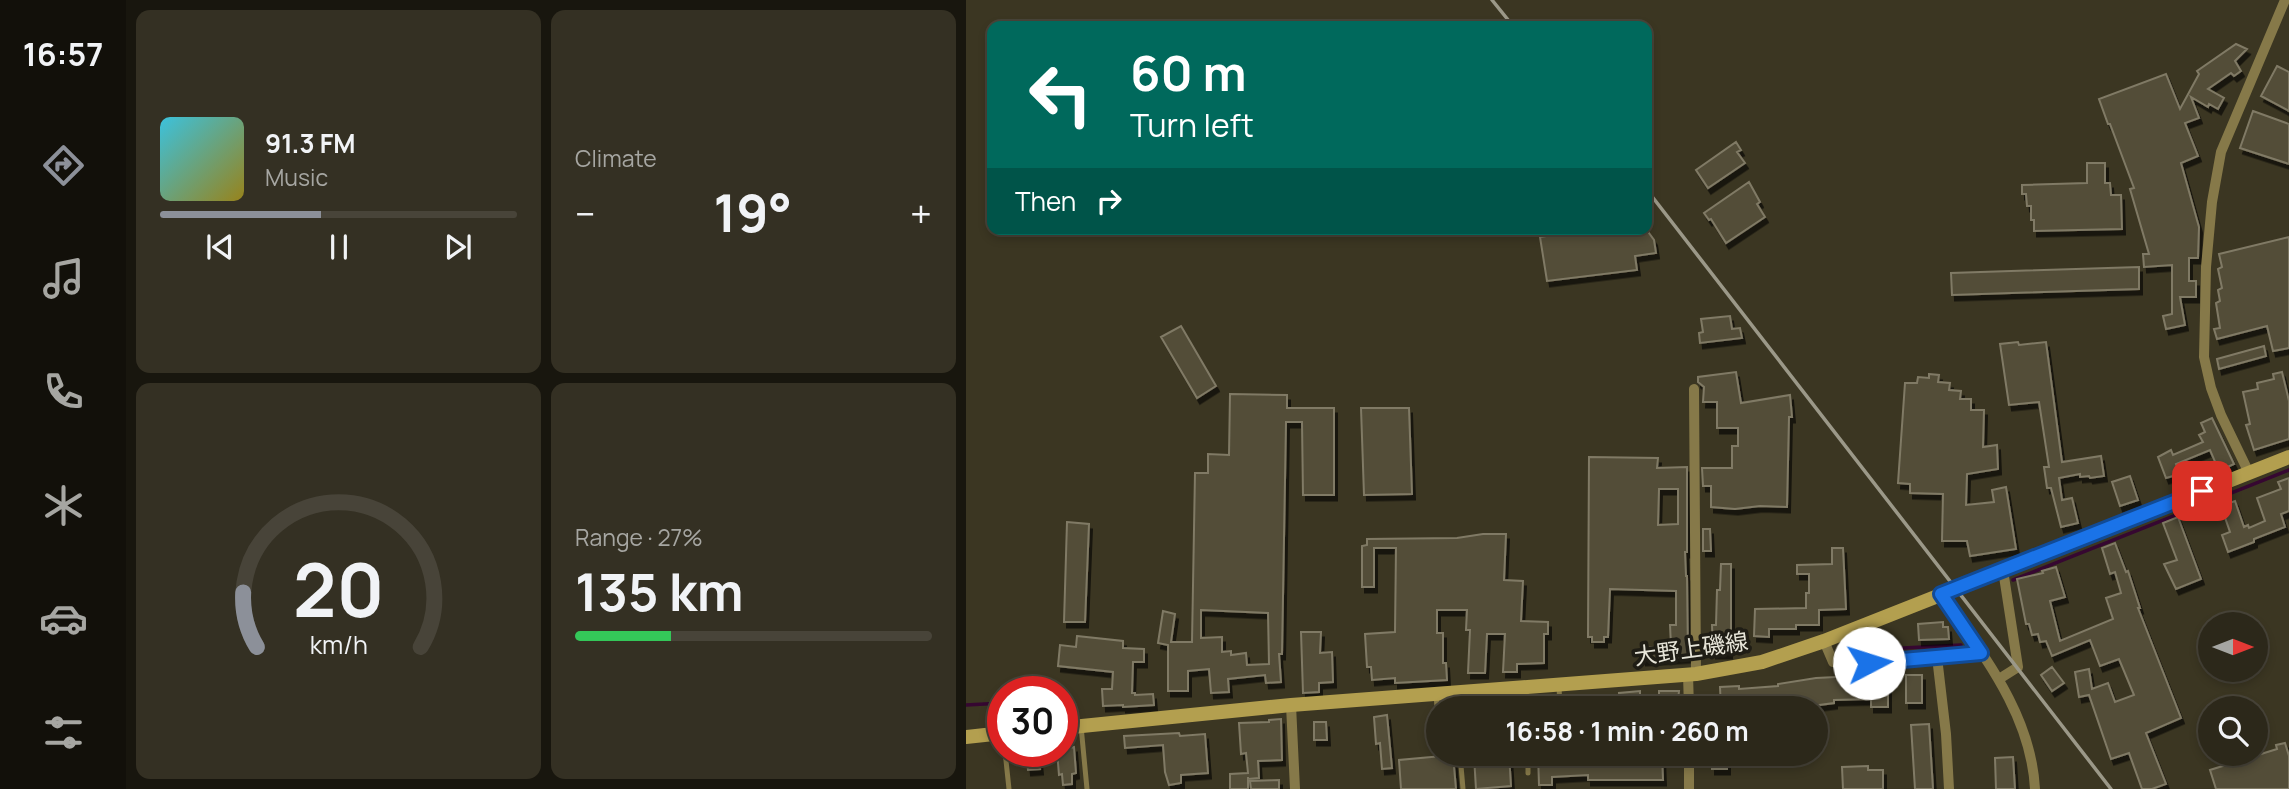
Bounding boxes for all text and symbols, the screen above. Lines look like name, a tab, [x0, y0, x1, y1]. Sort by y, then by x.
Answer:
text: 16:57	[23, 32, 103, 76]
text: 60 m	[1130, 39, 1247, 106]
icon: left	[1015, 49, 1106, 140]
text: Turn left	[1130, 103, 1254, 147]
text: 91.3 FM	[265, 125, 356, 161]
icon: directions	[39, 141, 88, 190]
text: Climate	[575, 142, 657, 174]
text: Music	[265, 161, 328, 193]
text: 19°	[714, 177, 792, 248]
icon: right	[1090, 182, 1128, 220]
text: Then	[1015, 183, 1076, 219]
text: −	[575, 187, 596, 239]
text: +	[910, 187, 932, 239]
icon: previous	[201, 228, 239, 266]
icon: pause	[320, 228, 358, 266]
icon: next	[439, 228, 477, 266]
icon: music	[39, 254, 88, 303]
icon: phone	[39, 367, 88, 416]
pin	[2172, 461, 2232, 521]
icon: arrive	[2183, 472, 2221, 510]
icon: climate	[39, 481, 88, 530]
text: Range · 27%	[575, 521, 703, 553]
text: 20	[293, 539, 384, 639]
text: 135 km	[575, 556, 744, 627]
icon: car	[39, 594, 88, 643]
north arrow	[2198, 612, 2268, 682]
map controls	[2198, 612, 2268, 766]
street label: 大野上磯線	[1632, 624, 1750, 672]
position arrow	[1832, 626, 1906, 700]
text: km/h	[309, 627, 368, 662]
speed limit sign: 30	[987, 676, 1078, 767]
button: search	[2198, 696, 2268, 766]
icon: filters	[39, 708, 88, 757]
text: 16:58 · 1 min · 260 m	[1505, 713, 1749, 749]

